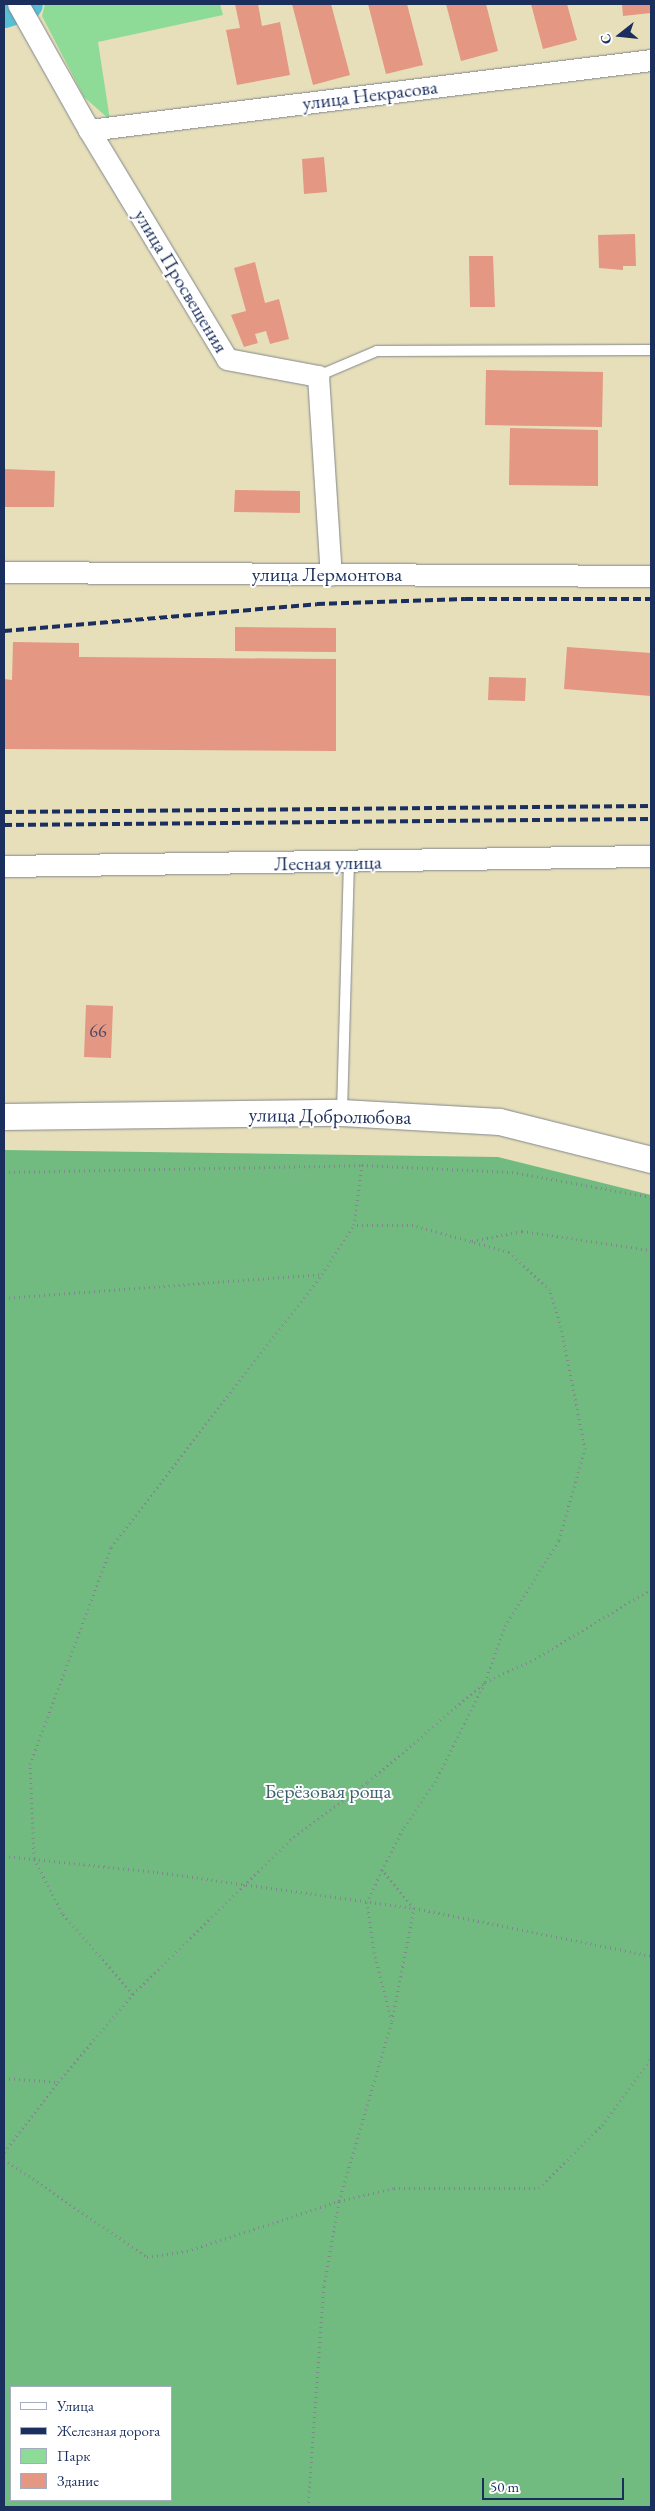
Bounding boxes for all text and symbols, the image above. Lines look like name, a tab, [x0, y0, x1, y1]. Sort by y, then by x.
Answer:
north arrow	[595, 10, 645, 60]
text: С	[596, 32, 616, 46]
street label: улица Некрасова	[301, 75, 439, 115]
street label: улица Просвещения	[129, 205, 233, 357]
street label: улица Лермонтова	[252, 562, 402, 586]
street label: Лесная улица	[274, 850, 382, 876]
house number: 66	[89, 1020, 107, 1042]
street label: улица Добролюбова	[249, 1103, 411, 1129]
park label: Берёзовая роща	[265, 1779, 391, 1803]
legend	[10, 2386, 172, 2501]
text: Улица	[57, 2396, 94, 2415]
text: Железная дорога	[57, 2421, 160, 2440]
text: Парк	[57, 2446, 90, 2465]
scale bar	[485, 2468, 628, 2500]
text: Здание	[57, 2471, 99, 2490]
text: 50 m	[490, 2477, 519, 2496]

